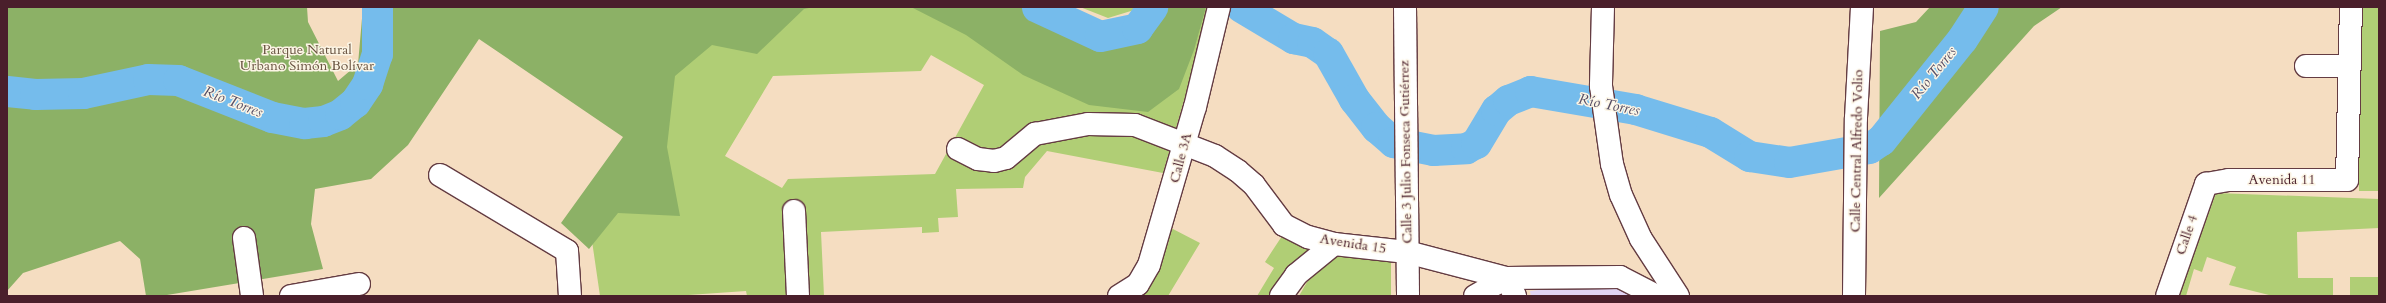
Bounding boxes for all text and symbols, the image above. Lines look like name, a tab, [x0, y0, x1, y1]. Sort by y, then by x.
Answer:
park label: Parque Natural Urbano Simón Bolívar	[240, 42, 374, 74]
water label: Río Torres	[1907, 43, 1961, 103]
street label: Calle 3 Julio Fonseca Gutiérrez	[1396, 60, 1416, 244]
street label: Calle Central Alfredo Volio	[1847, 69, 1867, 233]
water label: Río Torres	[201, 82, 265, 122]
water label: Río Torres	[1577, 90, 1641, 120]
street label: Calle 3A	[1166, 131, 1196, 185]
street label: Avenida 11	[2249, 172, 2315, 188]
street label: Calle 4	[2172, 213, 2202, 257]
street label: Avenida 15	[1319, 230, 1387, 258]

